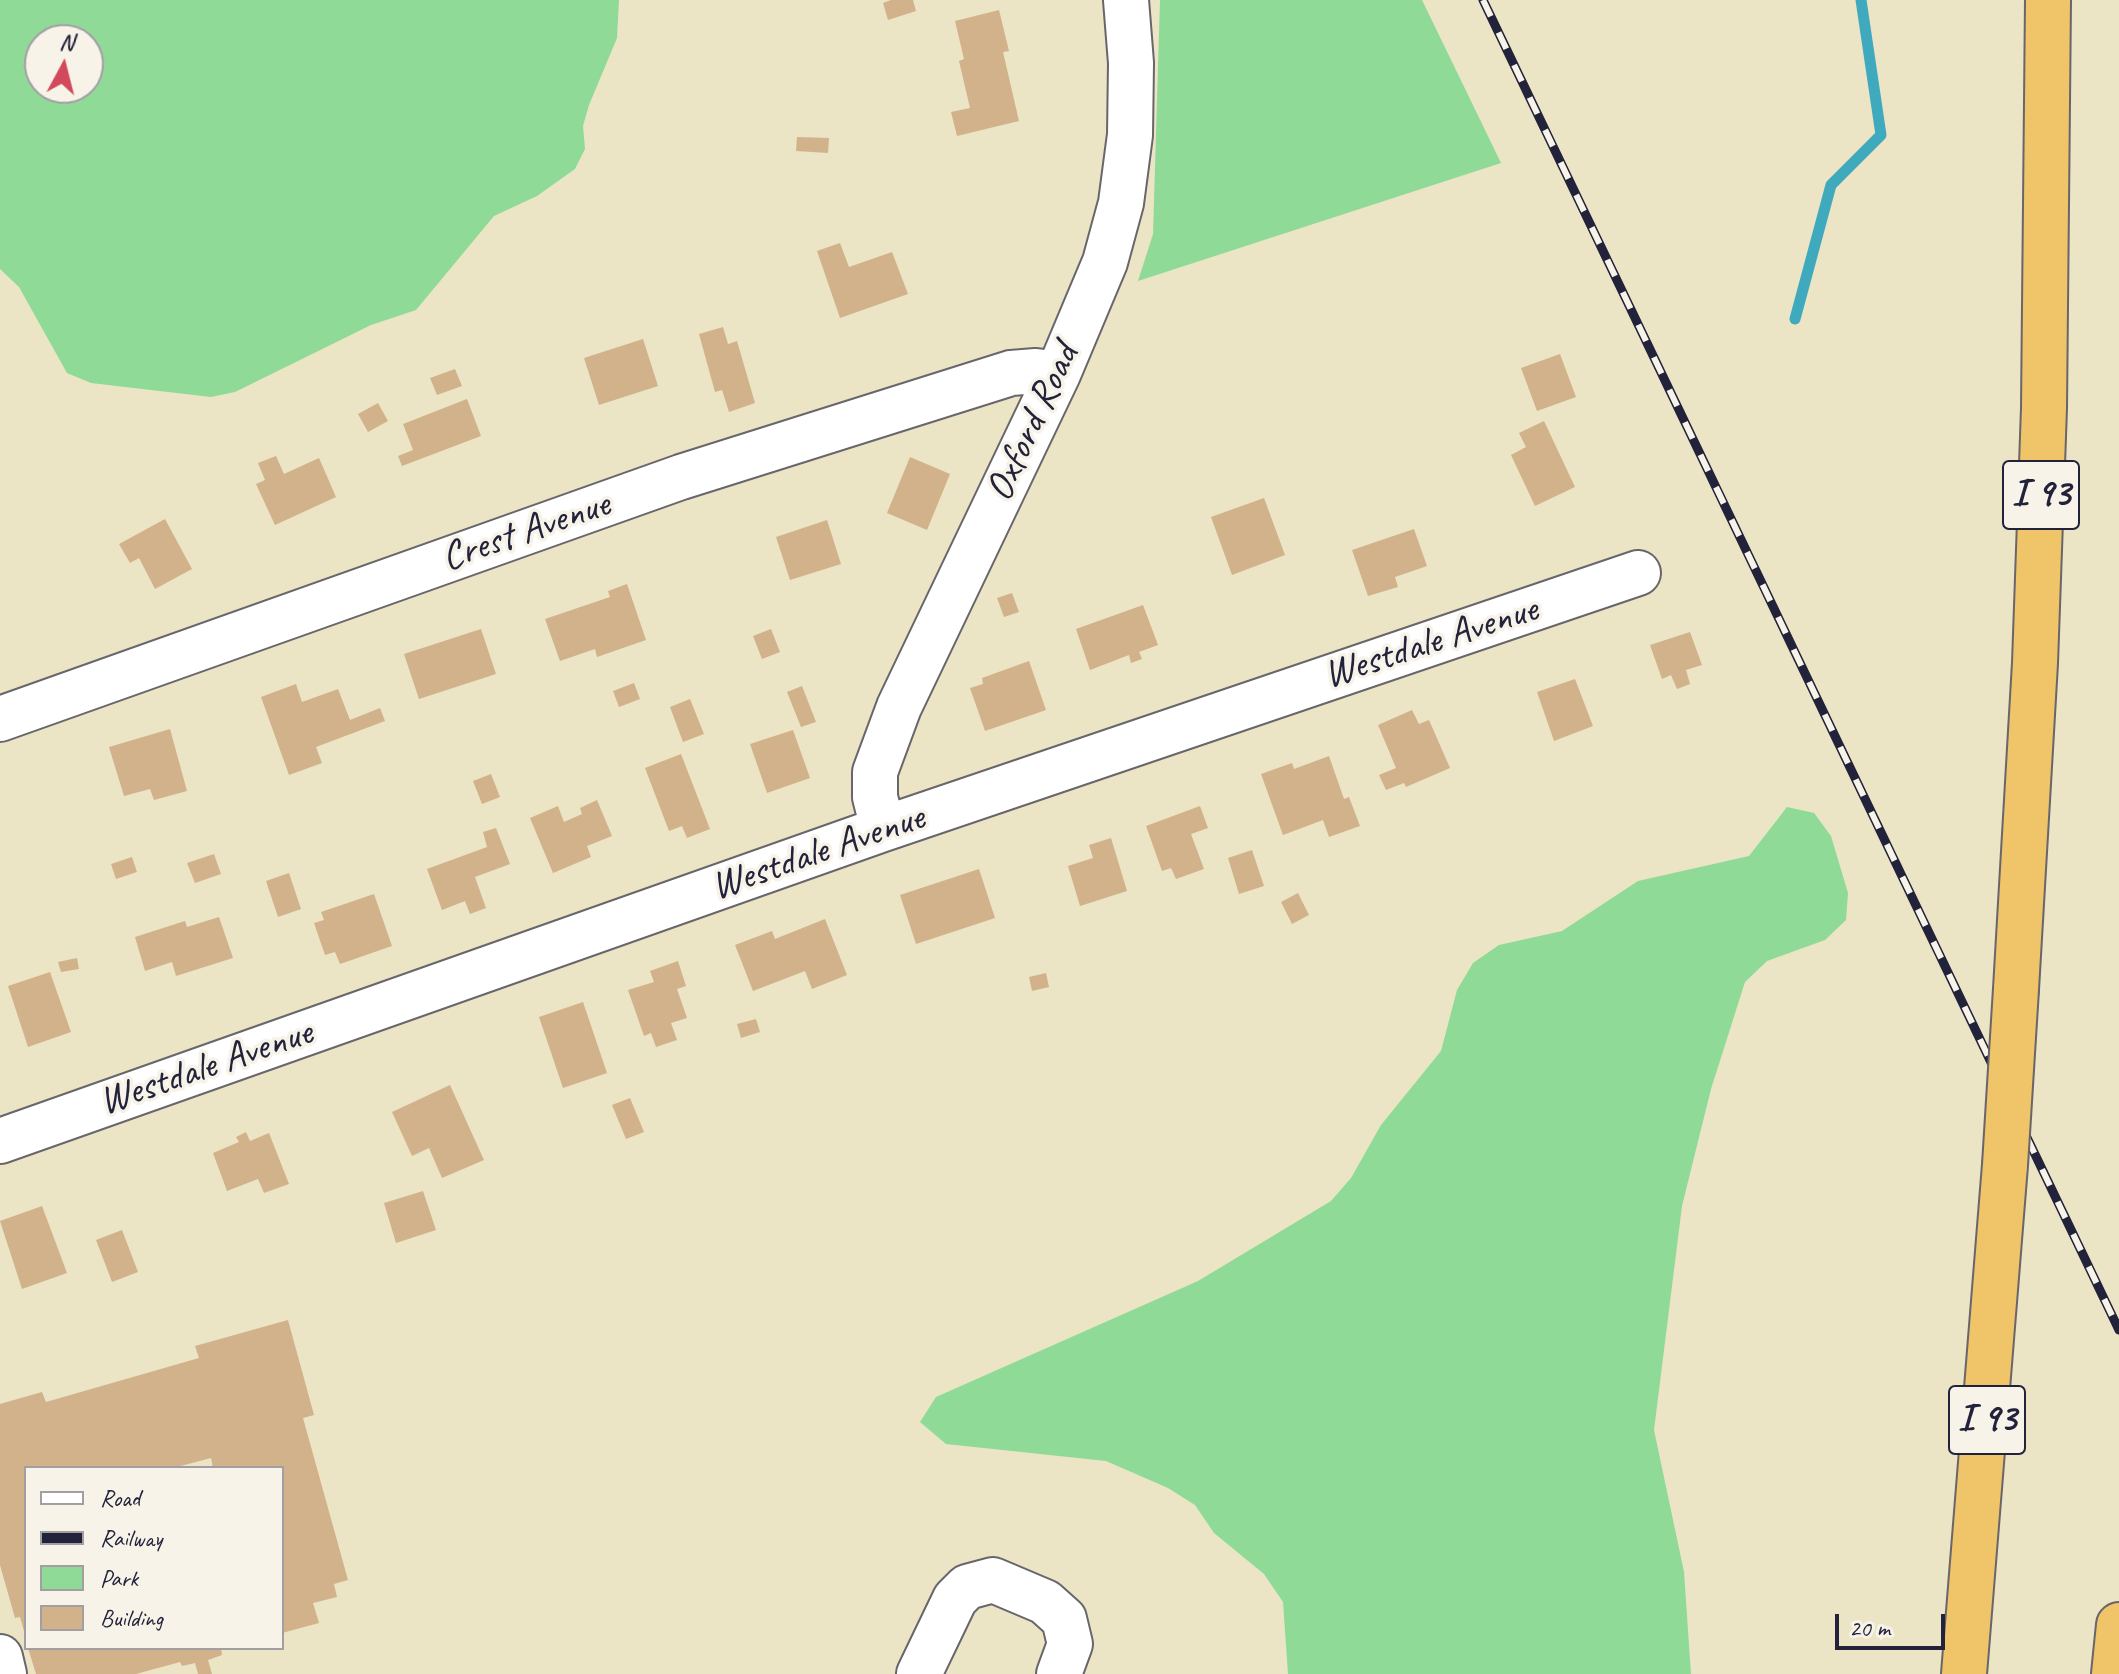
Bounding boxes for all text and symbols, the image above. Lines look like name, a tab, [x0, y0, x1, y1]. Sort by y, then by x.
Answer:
north arrow	[24, 24, 104, 104]
text: N	[58, 27, 75, 57]
street label: Oxford Road	[976, 337, 1090, 509]
road number: I 93	[2003, 461, 2079, 529]
street label: Crest Avenue	[436, 481, 616, 583]
street label: Westdale Avenue	[1318, 586, 1544, 700]
street label: Westdale Avenue	[705, 794, 931, 912]
street label: Westdale Avenue	[93, 1009, 319, 1127]
road number: I 93	[1949, 1386, 2025, 1454]
legend	[24, 1466, 284, 1650]
text: Road	[100, 1483, 140, 1513]
text: Railway	[100, 1523, 162, 1553]
text: Park	[100, 1563, 138, 1593]
scale bar	[1839, 1598, 1949, 1648]
text: Building	[100, 1603, 163, 1633]
text: 20 m	[1849, 1613, 1890, 1643]

